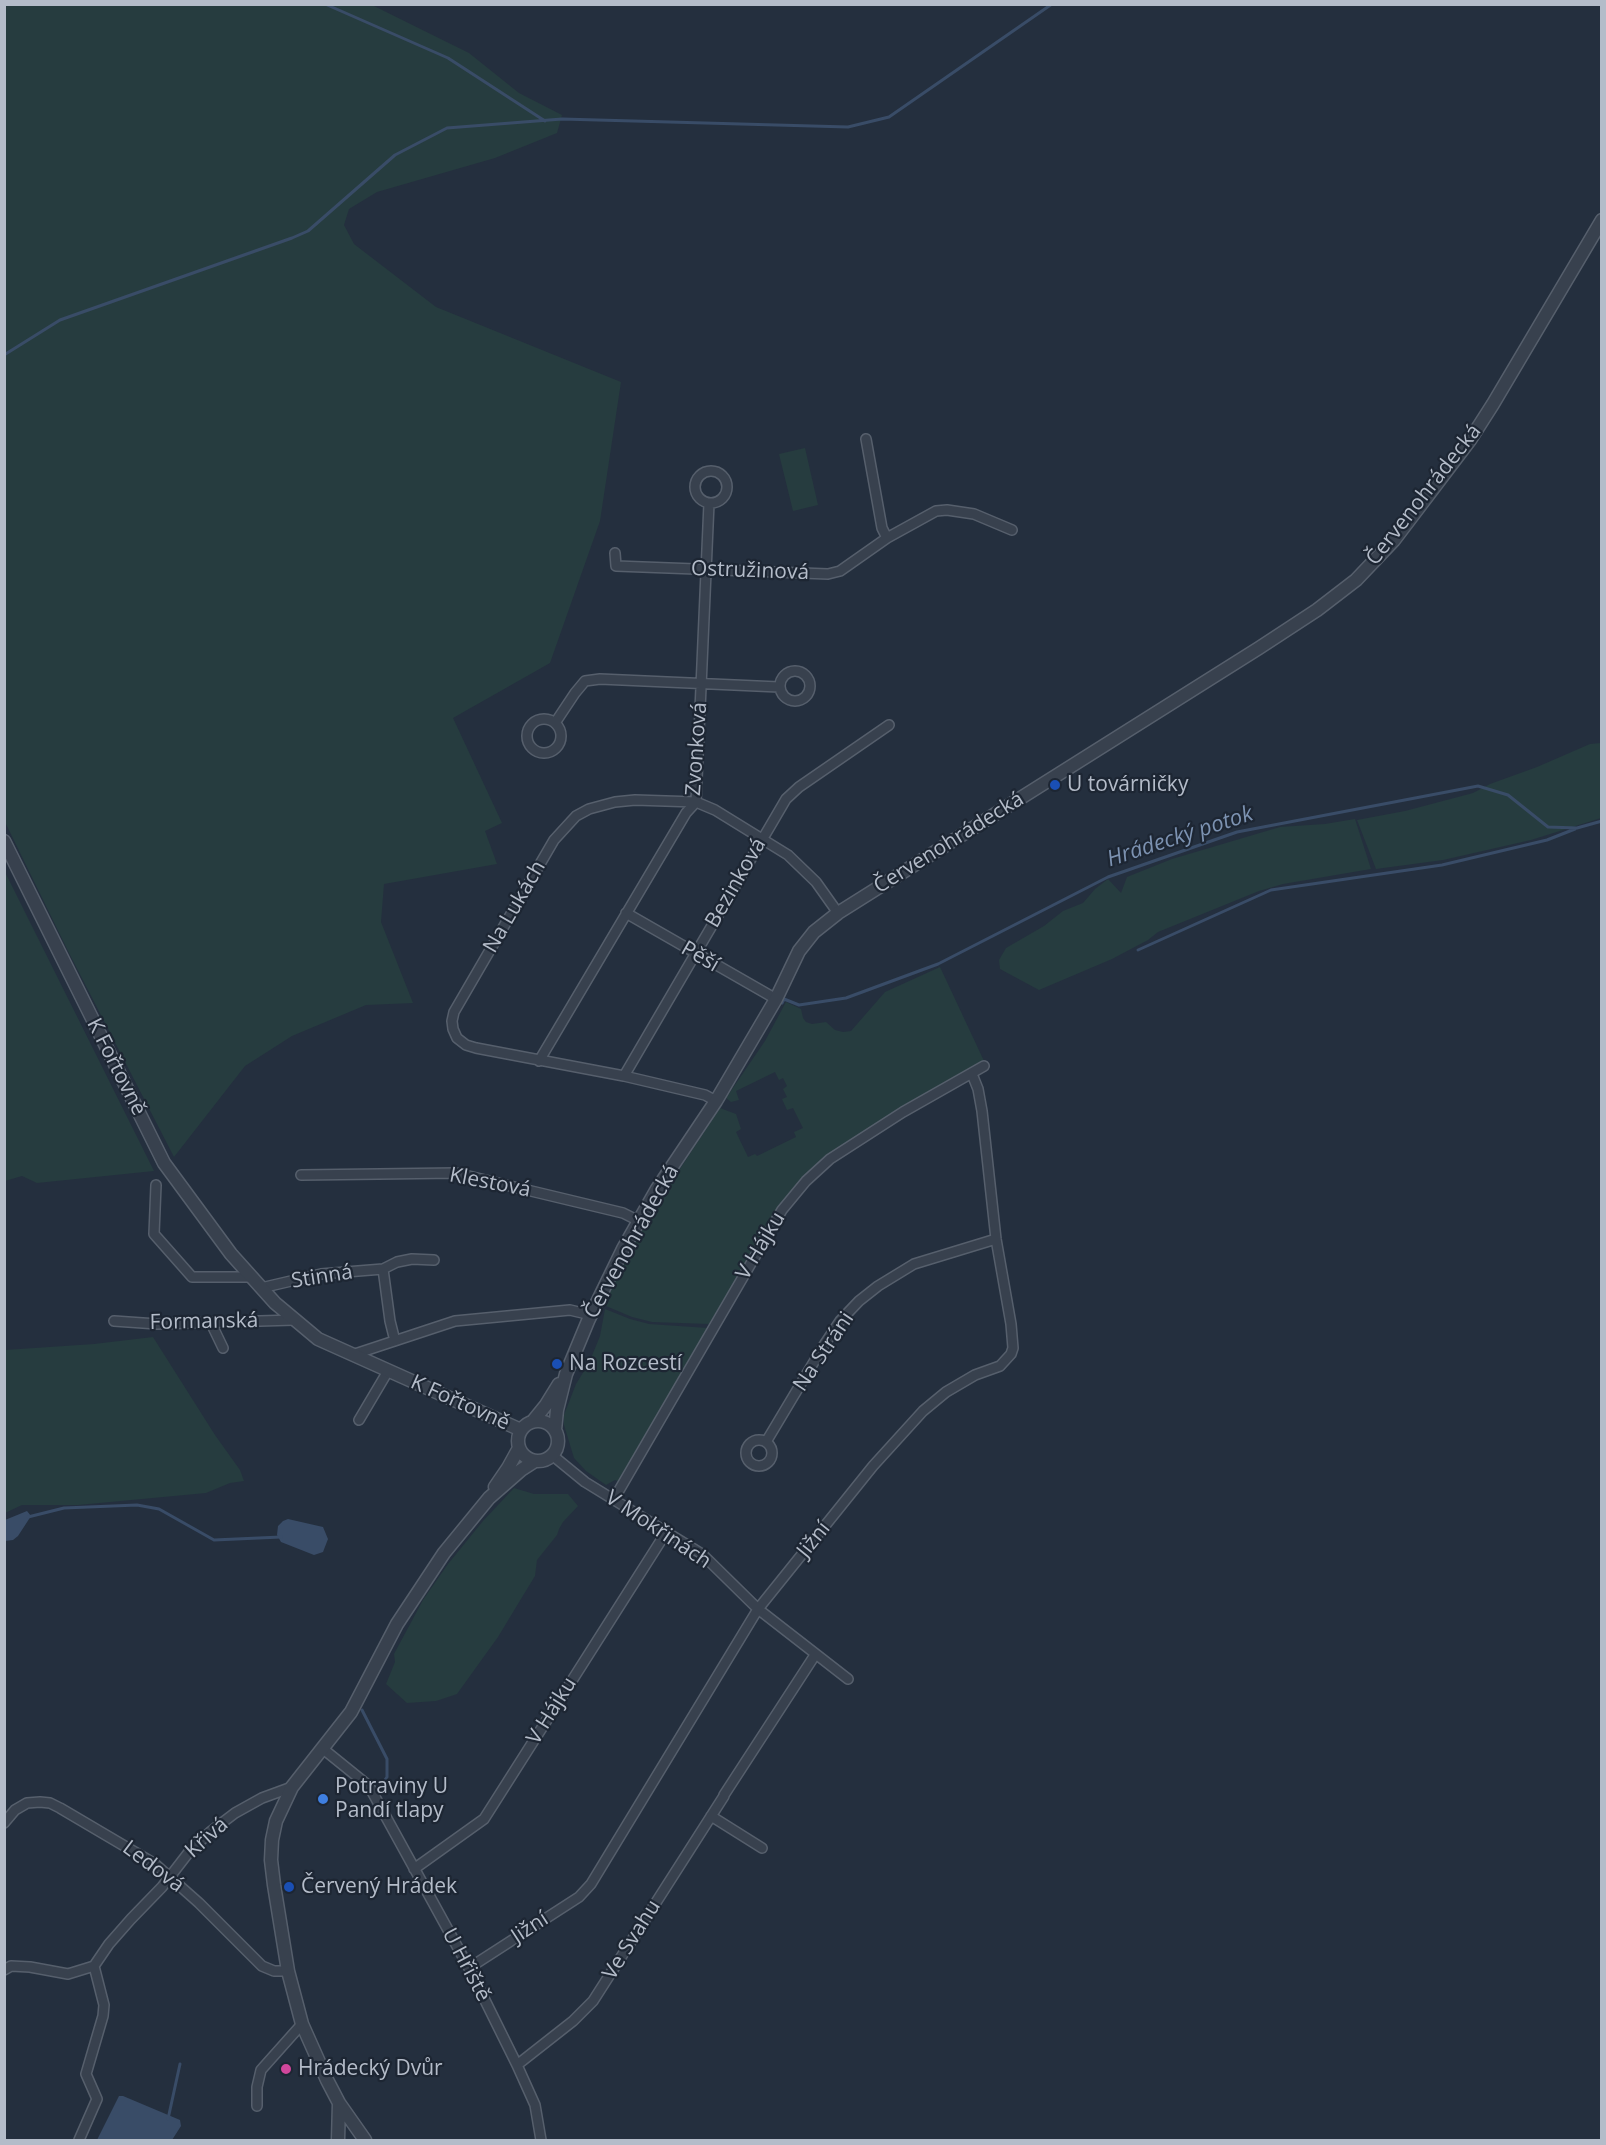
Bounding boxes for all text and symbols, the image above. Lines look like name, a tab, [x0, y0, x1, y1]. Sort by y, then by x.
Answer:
street label: Červenohrádecká	[1361, 420, 1487, 570]
street label: Ostružinová	[691, 556, 809, 586]
street label: Zvonková	[681, 701, 713, 797]
place label: U továrničky	[1067, 772, 1188, 798]
marker: U továrničky	[1048, 778, 1062, 792]
street label: Červenohrádecká	[869, 787, 1029, 899]
water label: Hrádecký potok	[1104, 801, 1256, 873]
street label: Bezinková	[700, 834, 772, 932]
street label: Na Lukách	[478, 856, 552, 958]
street label: Pěší	[676, 936, 724, 978]
street label: K Fořtovně	[81, 1014, 151, 1120]
street label: Červenohrádecká	[579, 1161, 685, 1323]
street label: Klestová	[447, 1163, 533, 1203]
street label: V Hájku	[731, 1208, 791, 1284]
street label: Stinná	[290, 1260, 354, 1294]
street label: Na Stráni	[788, 1307, 860, 1397]
street label: Formanská	[149, 1308, 259, 1336]
place label: Na Rozcestí	[569, 1351, 682, 1377]
marker: Na Rozcestí	[550, 1357, 564, 1371]
street label: K Fořtovně	[407, 1370, 513, 1436]
street label: V Mokřinách	[600, 1485, 716, 1575]
street label: Jižní	[792, 1517, 836, 1563]
street label: V Hájku	[522, 1673, 582, 1749]
place label: Potraviny U Pandí tlapy	[335, 1774, 448, 1824]
marker: Potraviny U Pandí tlapy	[316, 1792, 330, 1806]
street label: Křivá	[180, 1812, 234, 1864]
street label: Ledová	[117, 1836, 189, 1898]
place label: Červený Hrádek	[301, 1874, 457, 1900]
marker: Červený Hrádek	[282, 1880, 296, 1894]
street label: Ve Svahu	[598, 1896, 666, 1984]
street label: Jižní	[507, 1907, 553, 1949]
street label: U Hřiště	[436, 1924, 496, 2006]
place label: Hrádecký Dvůr	[298, 2056, 443, 2082]
marker: Hrádecký Dvůr	[279, 2062, 293, 2076]

